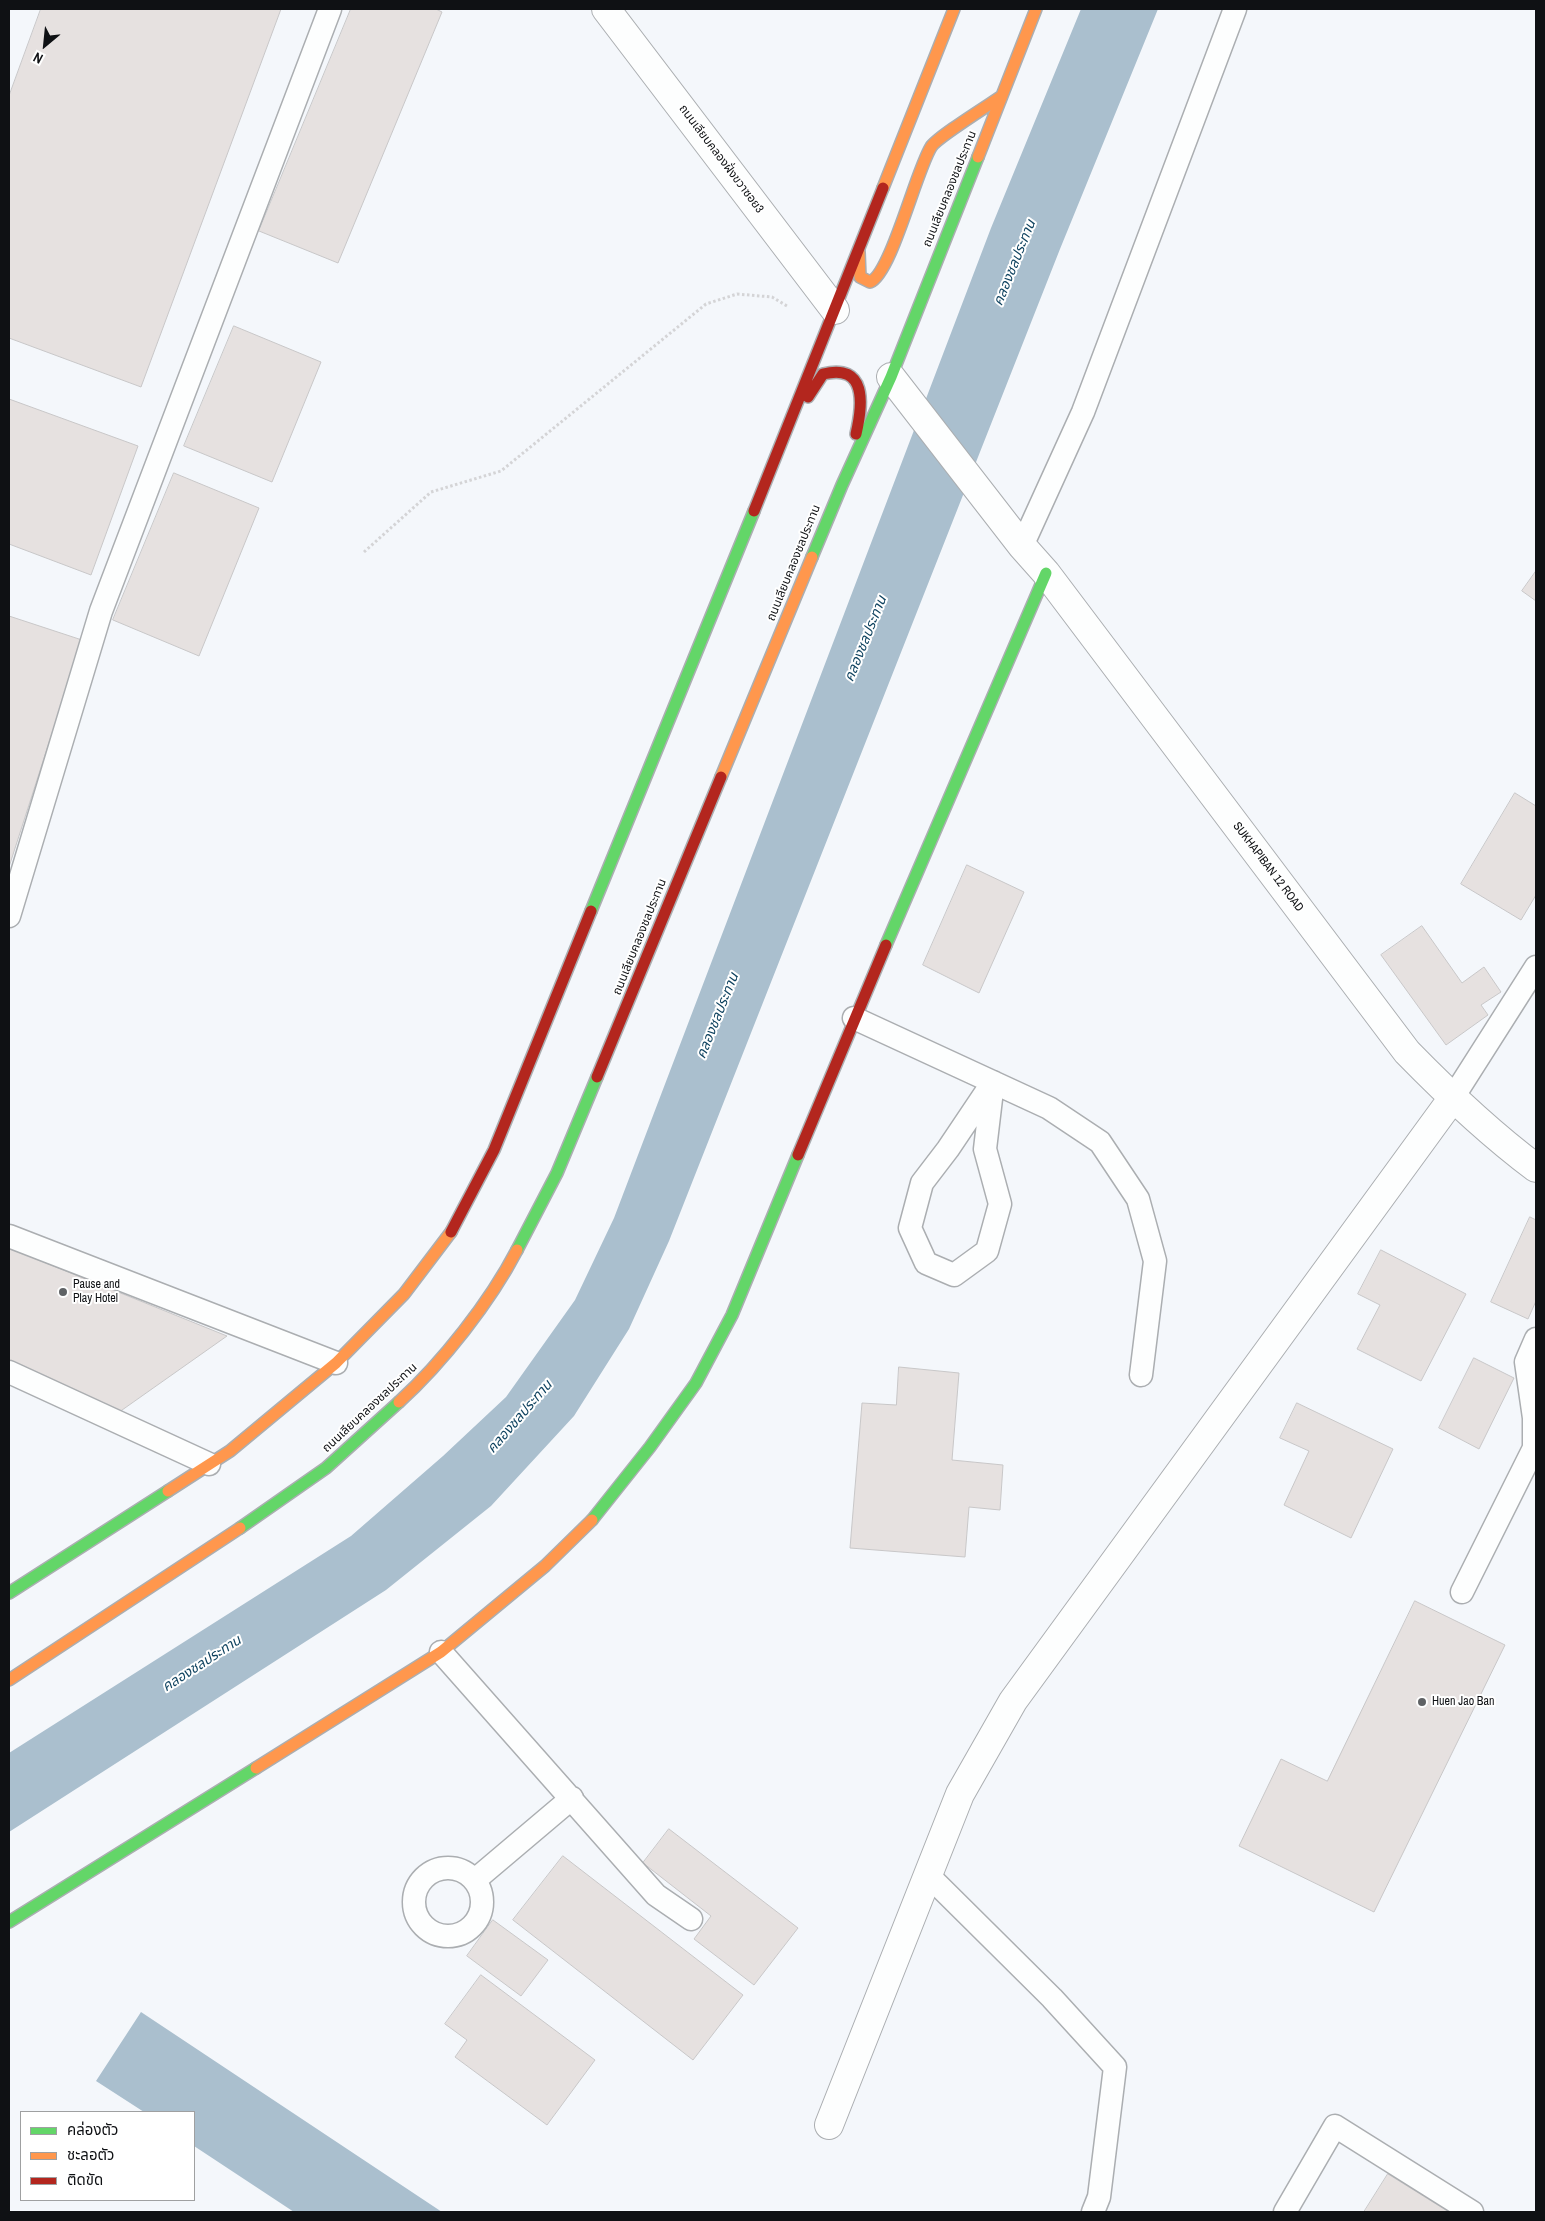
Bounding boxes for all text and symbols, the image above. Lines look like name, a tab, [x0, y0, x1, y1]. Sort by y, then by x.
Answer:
north arrow	[20, 20, 70, 70]
text: N	[30, 48, 46, 68]
street label: ถนนเลียบคลองฝั่งขวาซอย3	[676, 102, 766, 216]
street label: ถนนเลียบคลองชลประทาน	[920, 129, 980, 249]
water label: คลองชลประทาน	[990, 218, 1040, 308]
street label: ถนนเลียบคลองชลประทาน	[764, 503, 824, 623]
water label: คลองชลประทาน	[841, 594, 891, 684]
street label: SUKHAPIBAN 12 ROAD	[1230, 819, 1306, 915]
street label: ถนนเลียบคลองชลประทาน	[610, 877, 670, 997]
water label: คลองชลประทาน	[693, 971, 743, 1061]
place label: Pause and Play Hotel	[73, 1278, 120, 1306]
marker: Pause and Play Hotel	[57, 1286, 69, 1298]
street label: ถนนเลียบคลองชลประทาน	[320, 1360, 420, 1456]
water label: คลองชลประทาน	[484, 1377, 556, 1457]
water label: คลองชลประทาน	[159, 1632, 245, 1696]
place label: Huen Jao Ban	[1432, 1695, 1494, 1709]
marker: Huen Jao Ban	[1416, 1696, 1428, 1708]
legend	[20, 2111, 195, 2201]
text: คล่องตัว	[67, 2119, 118, 2140]
text: ชะลอตัว	[67, 2144, 114, 2165]
text: ติดขัด	[67, 2169, 103, 2190]

